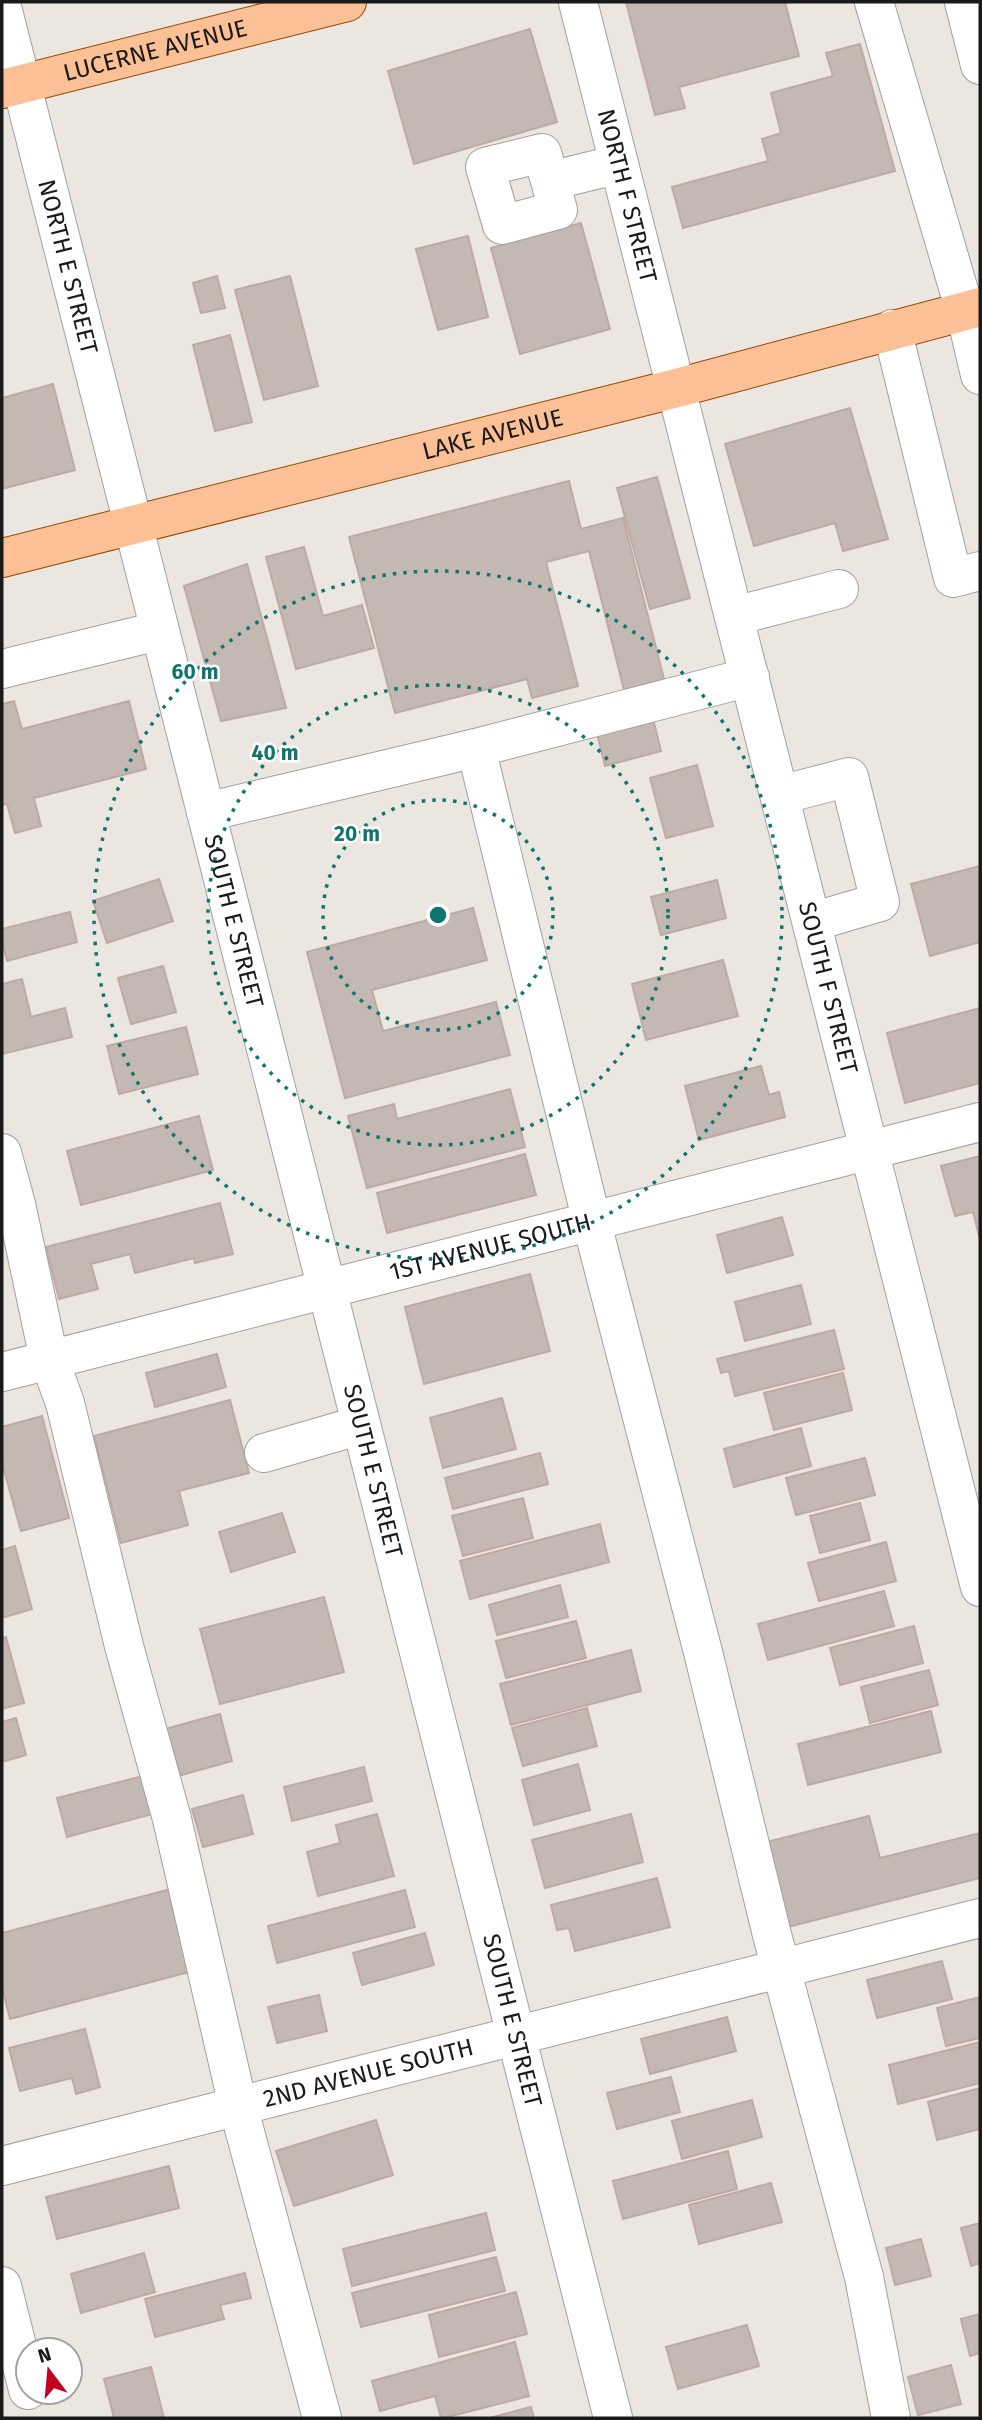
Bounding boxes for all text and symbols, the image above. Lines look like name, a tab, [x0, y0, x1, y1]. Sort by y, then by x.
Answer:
street label: LUCERNE AVENUE	[60, 14, 250, 87]
street label: NORTH F STREET	[592, 106, 663, 286]
street label: NORTH E STREET	[32, 177, 104, 358]
street label: LAKE AVENUE	[420, 403, 566, 466]
text: 60 m	[172, 659, 218, 685]
text: 40 m	[252, 740, 298, 766]
text: 20 m	[334, 821, 380, 847]
street label: SOUTH E STREET	[198, 832, 269, 1011]
street label: SOUTH F STREET	[793, 899, 863, 1077]
centre of rings	[426, 903, 450, 927]
street label: 1ST AVENUE SOUTH	[386, 1208, 594, 1286]
street label: SOUTH E STREET	[338, 1381, 408, 1561]
street label: SOUTH E STREET	[477, 1931, 548, 2110]
street label: 2ND AVENUE SOUTH	[260, 2033, 476, 2113]
north arrow	[14, 2336, 84, 2406]
text: N	[35, 2342, 54, 2368]

